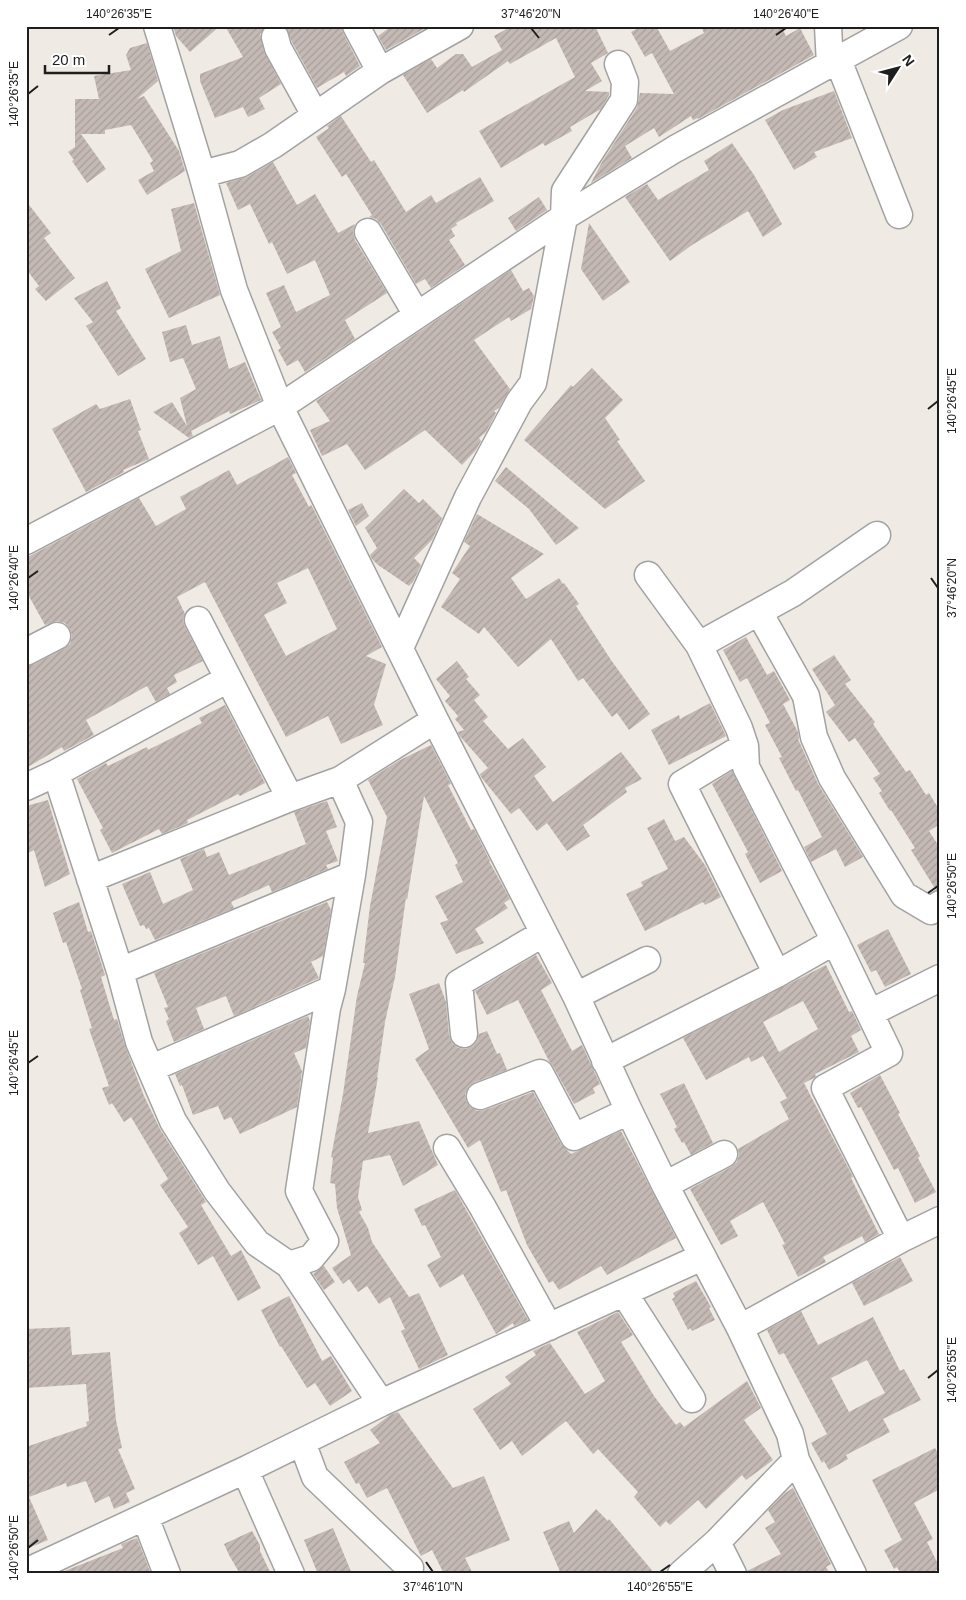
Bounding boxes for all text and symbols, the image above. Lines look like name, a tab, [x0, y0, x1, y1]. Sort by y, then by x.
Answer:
text: 140°26'35"E	[86, 7, 152, 21]
text: 37°46'20"N	[501, 7, 561, 21]
text: 140°26'40"E	[753, 7, 819, 21]
scale bar	[45, 42, 109, 74]
north arrow	[874, 42, 924, 92]
text: 20 m	[52, 51, 85, 68]
text: N	[899, 52, 918, 69]
text: 140°26'35"E	[7, 61, 21, 127]
text: 140°26'45"E	[945, 368, 959, 434]
text: 140°26'40"E	[7, 545, 21, 611]
text: 37°46'20"N	[945, 558, 959, 618]
text: 140°26'50"E	[945, 853, 959, 919]
text: 140°26'45"E	[7, 1030, 21, 1096]
text: 140°26'55"E	[945, 1337, 959, 1403]
text: 140°26'50"E	[7, 1515, 21, 1581]
text: 37°46'10"N	[403, 1580, 463, 1594]
text: 140°26'55"E	[627, 1580, 693, 1594]

